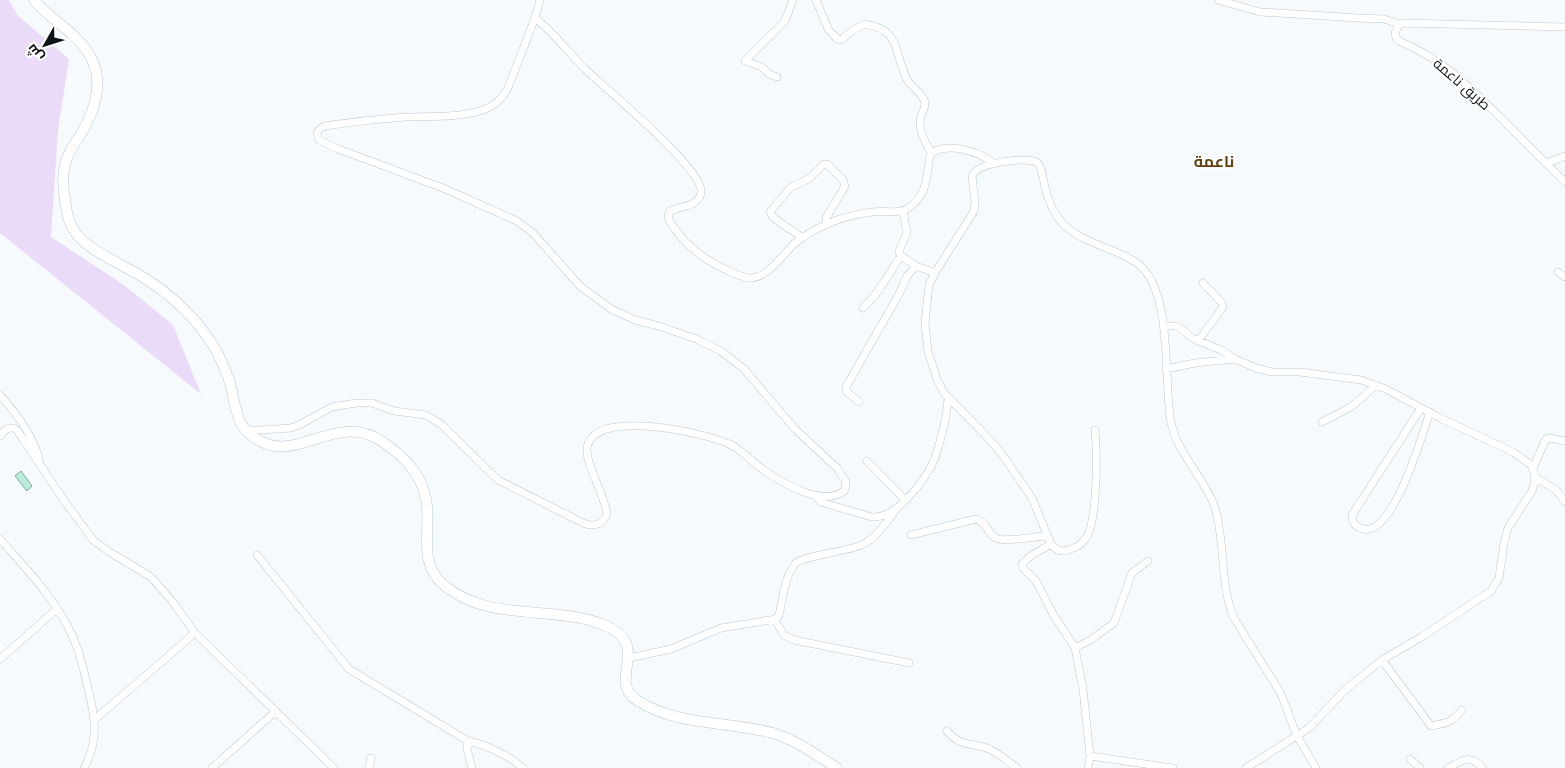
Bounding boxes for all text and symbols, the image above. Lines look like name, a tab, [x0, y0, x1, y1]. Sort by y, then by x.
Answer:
north arrow	[20, 20, 70, 70]
text: ش	[21, 40, 48, 66]
street label: طريق ناعمة	[1429, 54, 1495, 114]
district label: ناعمة	[1194, 150, 1234, 173]

